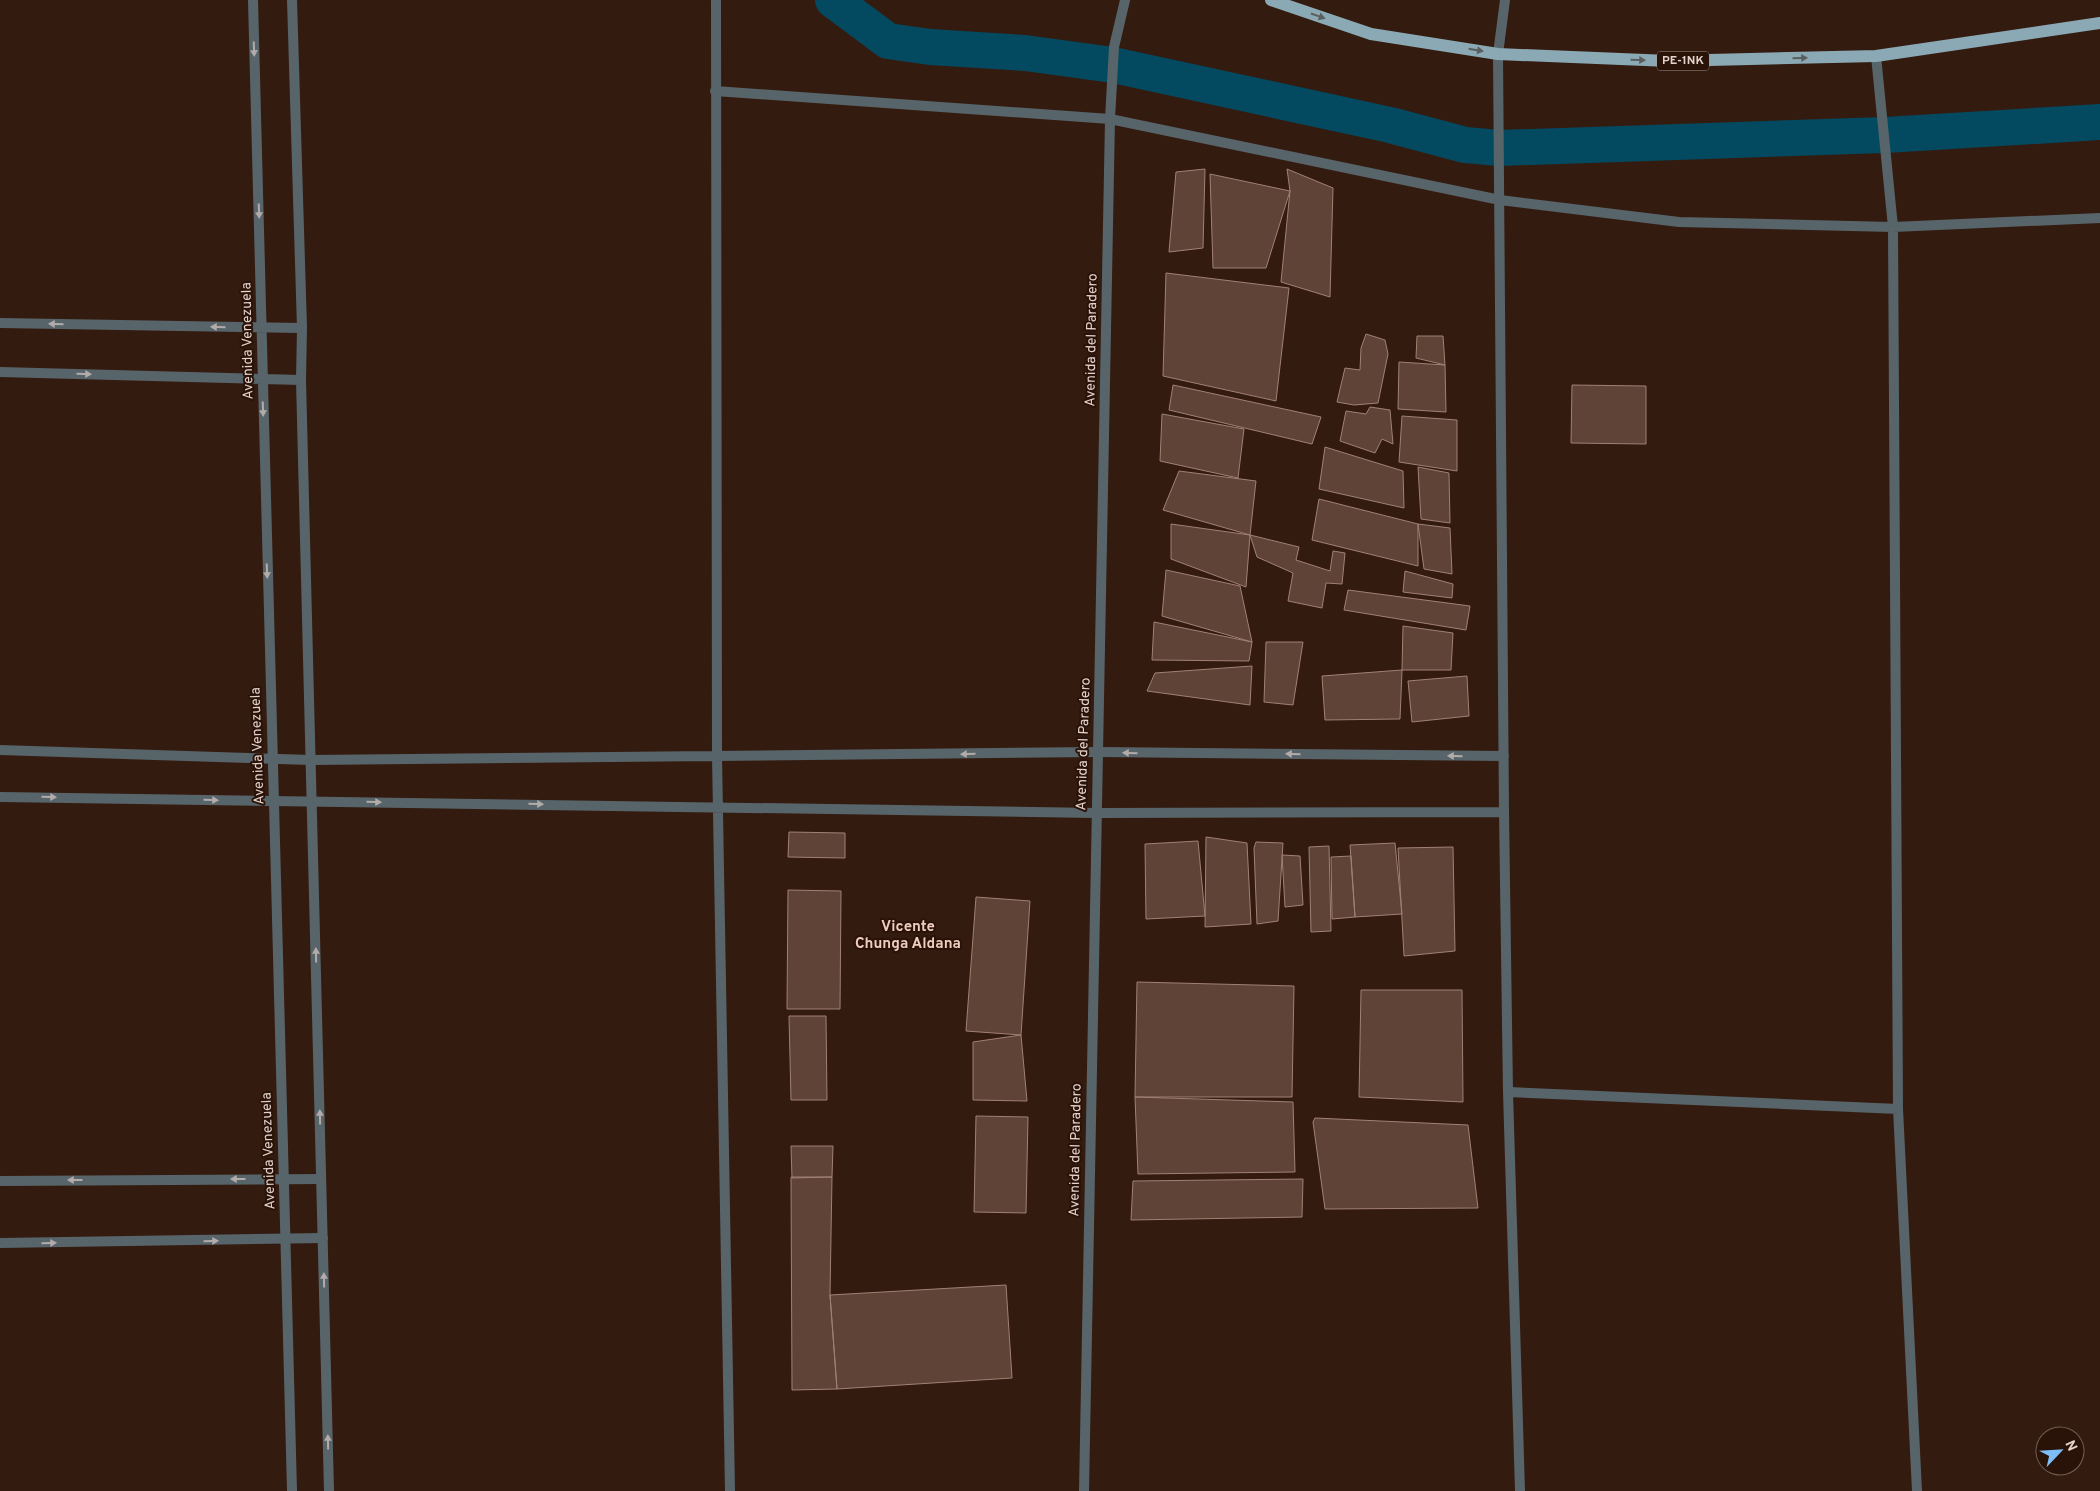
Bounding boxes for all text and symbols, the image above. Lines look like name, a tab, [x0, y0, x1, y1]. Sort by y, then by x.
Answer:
one-way arrow	[1310, 12, 1325, 20]
one-way arrow	[250, 41, 258, 57]
one-way arrow	[1468, 47, 1484, 55]
road number: PE-1NK	[1657, 51, 1709, 70]
one-way arrow	[1793, 54, 1809, 62]
one-way arrow	[1630, 56, 1646, 64]
one-way arrow	[255, 203, 263, 219]
street label: Avenida del Paradero	[1082, 273, 1102, 407]
street label: Avenida Venezuela	[238, 282, 258, 400]
one-way arrow	[47, 320, 63, 328]
one-way arrow	[210, 323, 226, 331]
one-way arrow	[76, 370, 92, 378]
one-way arrow	[259, 401, 267, 417]
one-way arrow	[263, 563, 271, 579]
street label: Avenida del Paradero	[1073, 677, 1095, 811]
street label: Avenida Venezuela	[247, 687, 269, 805]
one-way arrow	[1122, 749, 1138, 757]
one-way arrow	[959, 750, 975, 758]
one-way arrow	[1284, 750, 1300, 758]
one-way arrow	[1447, 752, 1463, 760]
one-way arrow	[41, 794, 57, 802]
one-way arrow	[203, 796, 219, 804]
one-way arrow	[366, 798, 382, 806]
one-way arrow	[528, 801, 544, 809]
district label: Vicente Chunga Aldana	[855, 918, 961, 954]
one-way arrow	[312, 947, 320, 963]
street label: Avenida del Paradero	[1066, 1083, 1086, 1217]
street label: Avenida Venezuela	[258, 1092, 280, 1210]
one-way arrow	[316, 1109, 324, 1125]
one-way arrow	[229, 1175, 245, 1183]
one-way arrow	[67, 1176, 83, 1184]
one-way arrow	[203, 1237, 219, 1245]
one-way arrow	[41, 1239, 57, 1247]
one-way arrow	[320, 1272, 328, 1288]
north arrow	[2035, 1426, 2085, 1476]
one-way arrow	[324, 1434, 332, 1450]
text: N	[2061, 1438, 2080, 1454]

